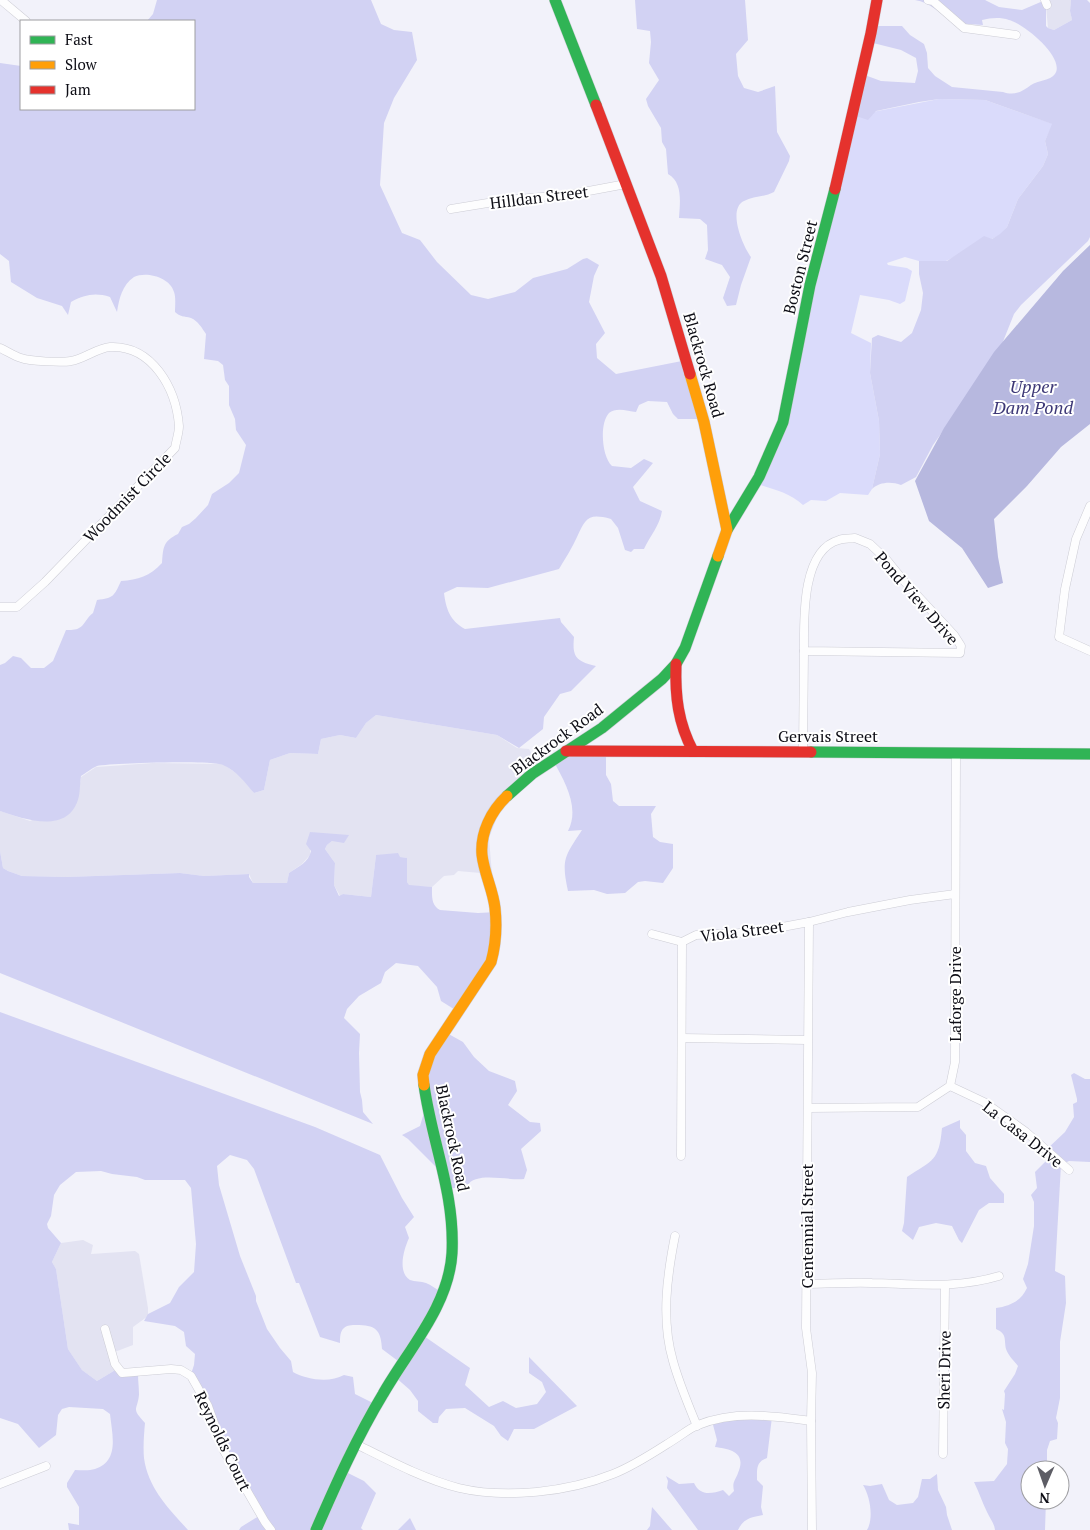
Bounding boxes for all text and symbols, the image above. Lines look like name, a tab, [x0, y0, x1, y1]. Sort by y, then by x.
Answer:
legend	[20, 20, 195, 110]
text: Fast	[65, 29, 93, 49]
text: Slow	[65, 54, 98, 74]
text: Jam	[65, 79, 91, 99]
street label: Hilldan Street	[488, 180, 590, 214]
street label: Boston Street	[778, 217, 822, 316]
street label: Blackrock Road	[678, 310, 730, 420]
water label: Upper Dam Pond	[992, 374, 1073, 419]
street label: Woodmist Circle	[78, 447, 176, 547]
street label: Pond View Drive	[870, 547, 964, 649]
street label: Blackrock Road	[507, 698, 608, 780]
street label: Gervais Street	[778, 725, 878, 747]
street label: Viola Street	[699, 915, 785, 947]
street label: Laforge Drive	[944, 946, 966, 1042]
street label: Blackrock Road	[431, 1083, 475, 1194]
street label: La Casa Drive	[978, 1096, 1068, 1172]
street label: Centennial Street	[796, 1164, 818, 1288]
street label: Sheri Drive	[932, 1330, 956, 1410]
street label: Reynolds Court	[189, 1387, 257, 1495]
north arrow	[1020, 1460, 1070, 1510]
text: N	[1039, 1489, 1050, 1508]

